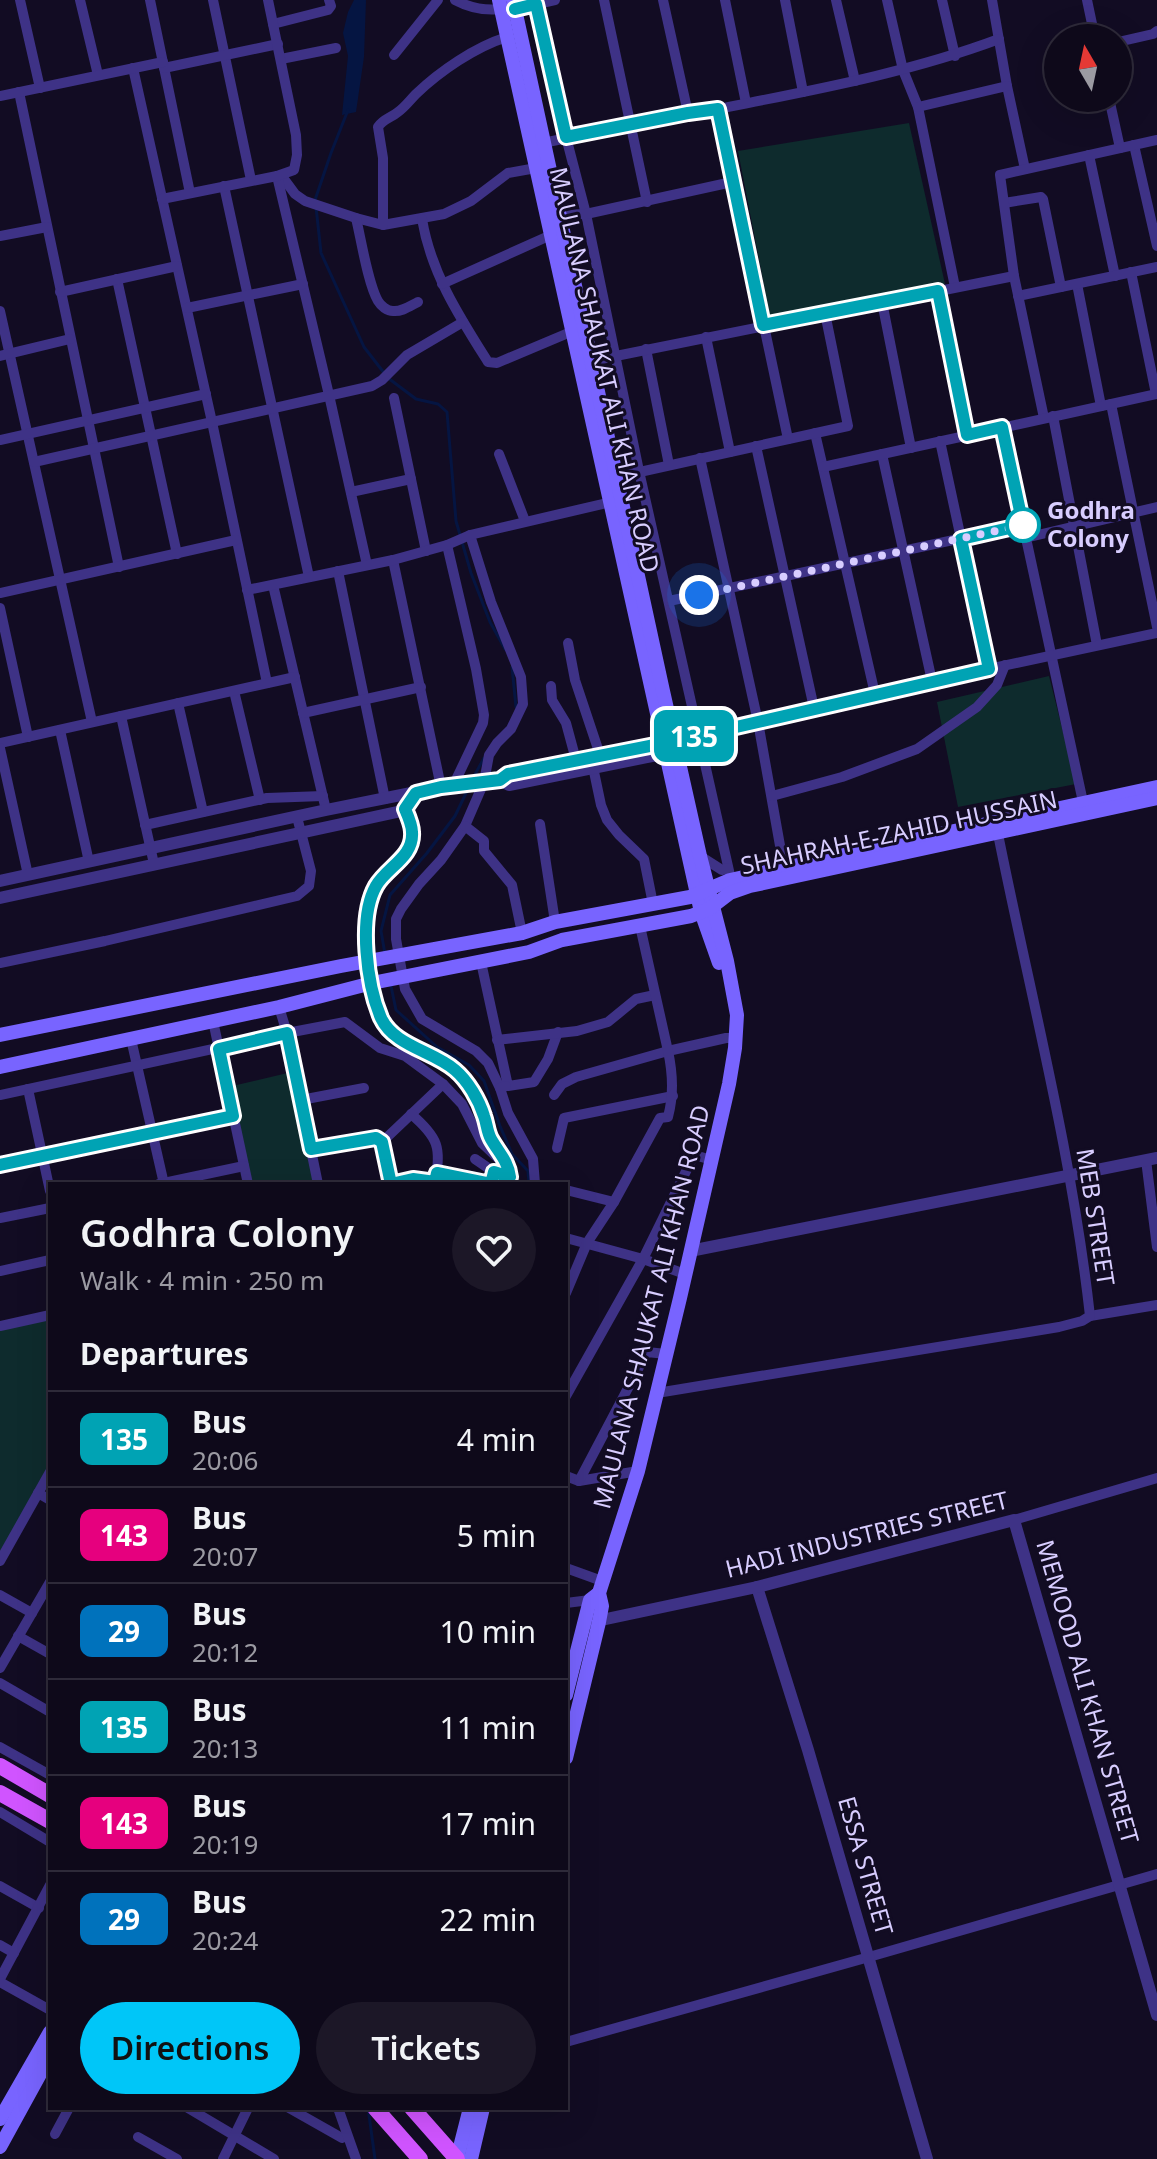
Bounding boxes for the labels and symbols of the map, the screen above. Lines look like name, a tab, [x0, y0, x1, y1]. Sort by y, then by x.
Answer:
north arrow	[1044, 24, 1132, 112]
street label: MAULANA SHAUKAT ALI KHAN ROAD	[543, 164, 668, 576]
place label: Godhra Colony	[1047, 493, 1135, 554]
marker: Godhra Colony	[1006, 508, 1040, 542]
your location	[679, 575, 719, 615]
line badge: 135	[648, 710, 740, 762]
street label: SHAHRAH-E-ZAHID HUSSAIN	[737, 782, 1060, 881]
street label: MAULANA SHAUKAT ALI KHAN ROAD	[584, 1101, 717, 1512]
street label: MEB STREET	[1069, 1146, 1124, 1288]
street label: HADI INDUSTRIES STREET	[722, 1482, 1012, 1585]
street label: MEMOOD ALI KHAN STREET	[1029, 1536, 1148, 1848]
street label: ESSA STREET	[831, 1792, 902, 1939]

